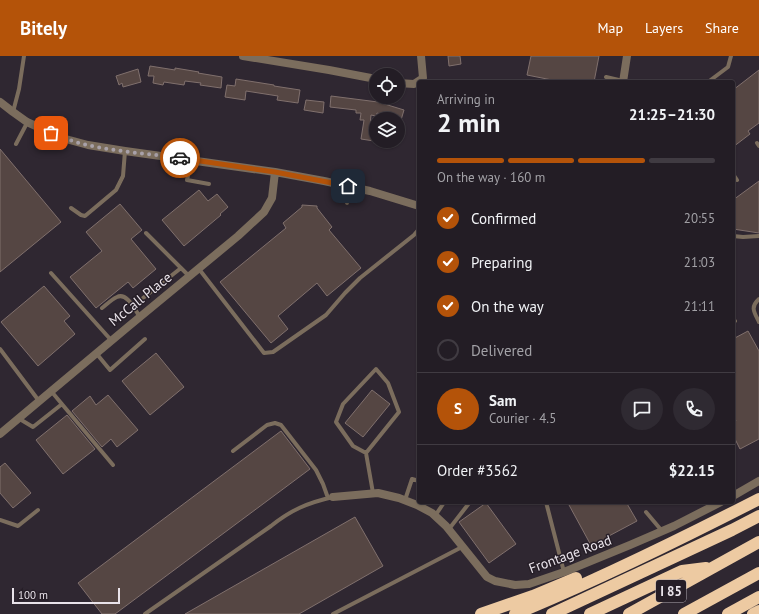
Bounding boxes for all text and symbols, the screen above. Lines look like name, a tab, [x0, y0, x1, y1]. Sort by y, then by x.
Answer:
text: Bitely	[20, 16, 67, 40]
text: Map	[597, 19, 623, 37]
text: Layers	[645, 19, 683, 37]
text: Share	[705, 19, 739, 37]
map controls	[369, 68, 405, 148]
button: locate	[369, 68, 405, 104]
text: Arriving in	[437, 91, 495, 108]
text: 21:25–21:30	[629, 105, 715, 124]
text: 2 min	[437, 106, 500, 139]
button: layers	[369, 112, 405, 148]
pin	[34, 116, 68, 150]
icon: bag	[40, 122, 62, 144]
courier	[160, 138, 200, 178]
icon: car	[169, 147, 191, 169]
pin	[331, 169, 365, 203]
text: On the way · 160 m	[437, 169, 545, 186]
icon: home	[337, 175, 359, 197]
icon: check	[437, 207, 459, 229]
text: Confirmed	[471, 209, 536, 228]
text: 20:55	[684, 210, 715, 227]
icon: check	[437, 251, 459, 273]
text: Preparing	[471, 253, 533, 272]
text: 21:03	[684, 254, 715, 271]
street label: McCall Place	[105, 268, 175, 330]
icon: check	[437, 295, 459, 317]
text: On the way	[471, 297, 544, 316]
text: 21:11	[684, 298, 715, 315]
text: Delivered	[471, 341, 532, 360]
button: chat	[621, 388, 663, 430]
button: phone	[673, 388, 715, 430]
text: Sam	[489, 391, 516, 410]
text: S	[454, 399, 462, 418]
text: Courier · 4.5	[489, 410, 556, 427]
text: Order #3562	[437, 461, 518, 480]
text: $22.15	[669, 461, 715, 480]
street label: Frontage Road	[526, 531, 614, 577]
road number: I 85	[656, 580, 686, 602]
scale bar	[12, 586, 120, 605]
text: 100 m	[18, 588, 48, 602]

